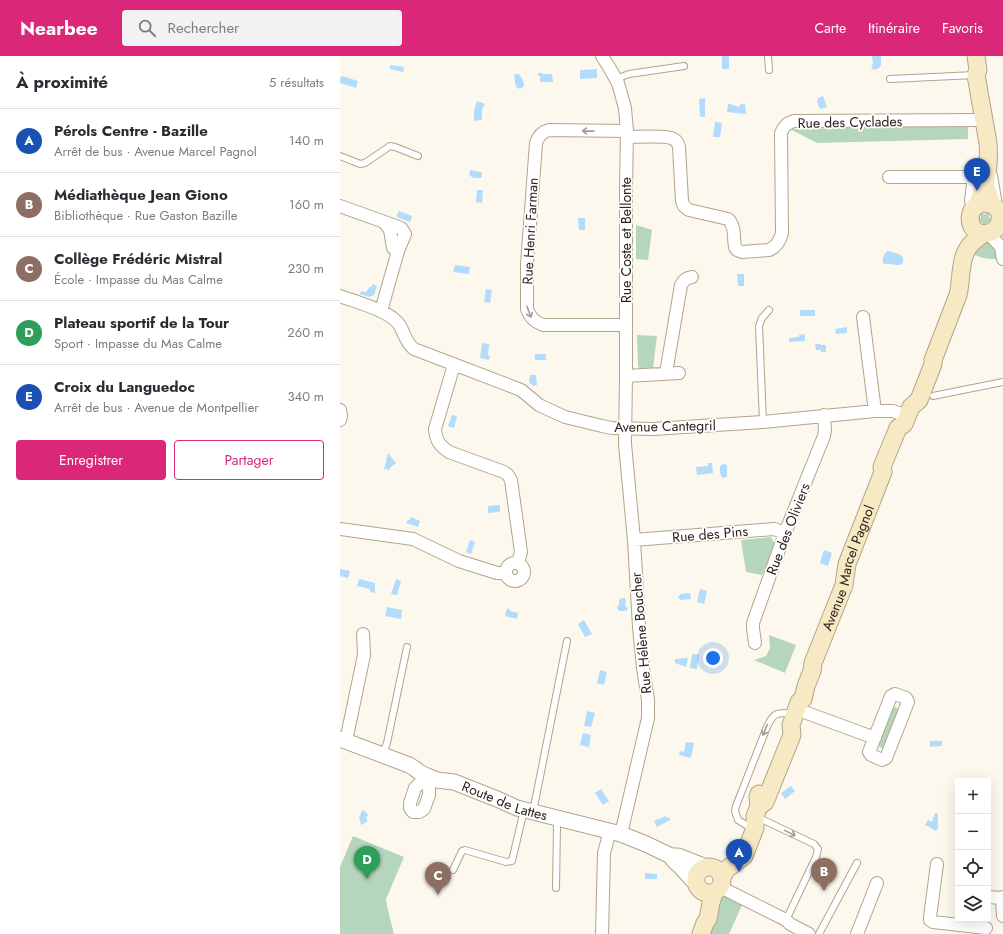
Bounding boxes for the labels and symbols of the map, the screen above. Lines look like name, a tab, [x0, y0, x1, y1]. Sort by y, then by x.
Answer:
street label: Rue des Cyclades	[798, 111, 903, 133]
one-way arrow	[582, 127, 595, 135]
pin: E	[964, 158, 990, 191]
street label: Rue Henri Farman	[517, 177, 543, 285]
street label: Rue Coste et Bellonte	[616, 177, 636, 303]
one-way arrow	[526, 305, 534, 317]
street label: Avenue Cantegril	[614, 415, 716, 437]
street label: Rue des Oliviers	[761, 480, 815, 578]
street label: Avenue Marcel Pagnol	[817, 502, 879, 634]
street label: Rue des Pins	[671, 521, 749, 547]
street label: Rue Hélène Boucher	[626, 571, 656, 695]
your location	[703, 648, 723, 668]
one-way arrow	[761, 724, 769, 736]
street label: Route de Lattes	[459, 776, 550, 825]
one-way arrow	[784, 830, 796, 837]
pin: A	[726, 839, 752, 872]
pin: D	[354, 846, 380, 879]
pin: B	[811, 858, 837, 891]
pin: C	[425, 862, 451, 895]

